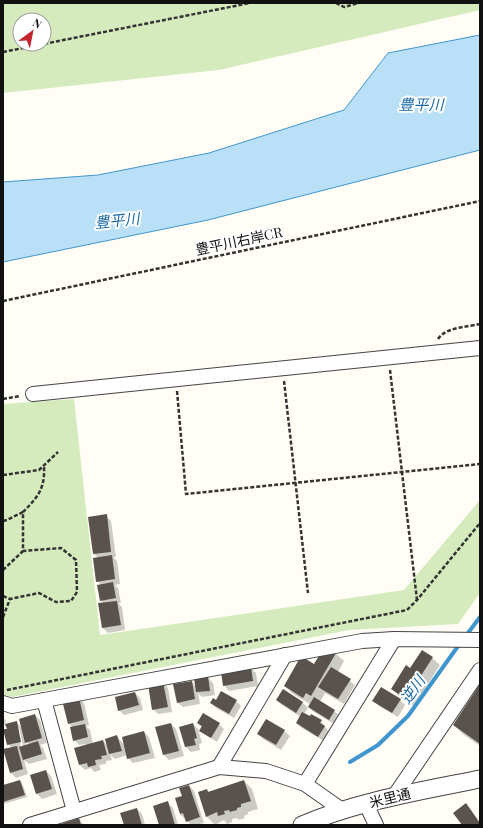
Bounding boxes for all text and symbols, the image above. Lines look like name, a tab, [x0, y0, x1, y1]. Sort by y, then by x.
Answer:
north arrow	[12, 12, 52, 52]
text: N	[30, 15, 45, 32]
water label: 豊平川	[398, 94, 445, 114]
water label: 豊平川	[93, 208, 142, 232]
street label: 豊平川右岸CR	[194, 222, 285, 259]
water label: 逆川	[395, 670, 430, 707]
street label: 米里通	[367, 783, 413, 812]

